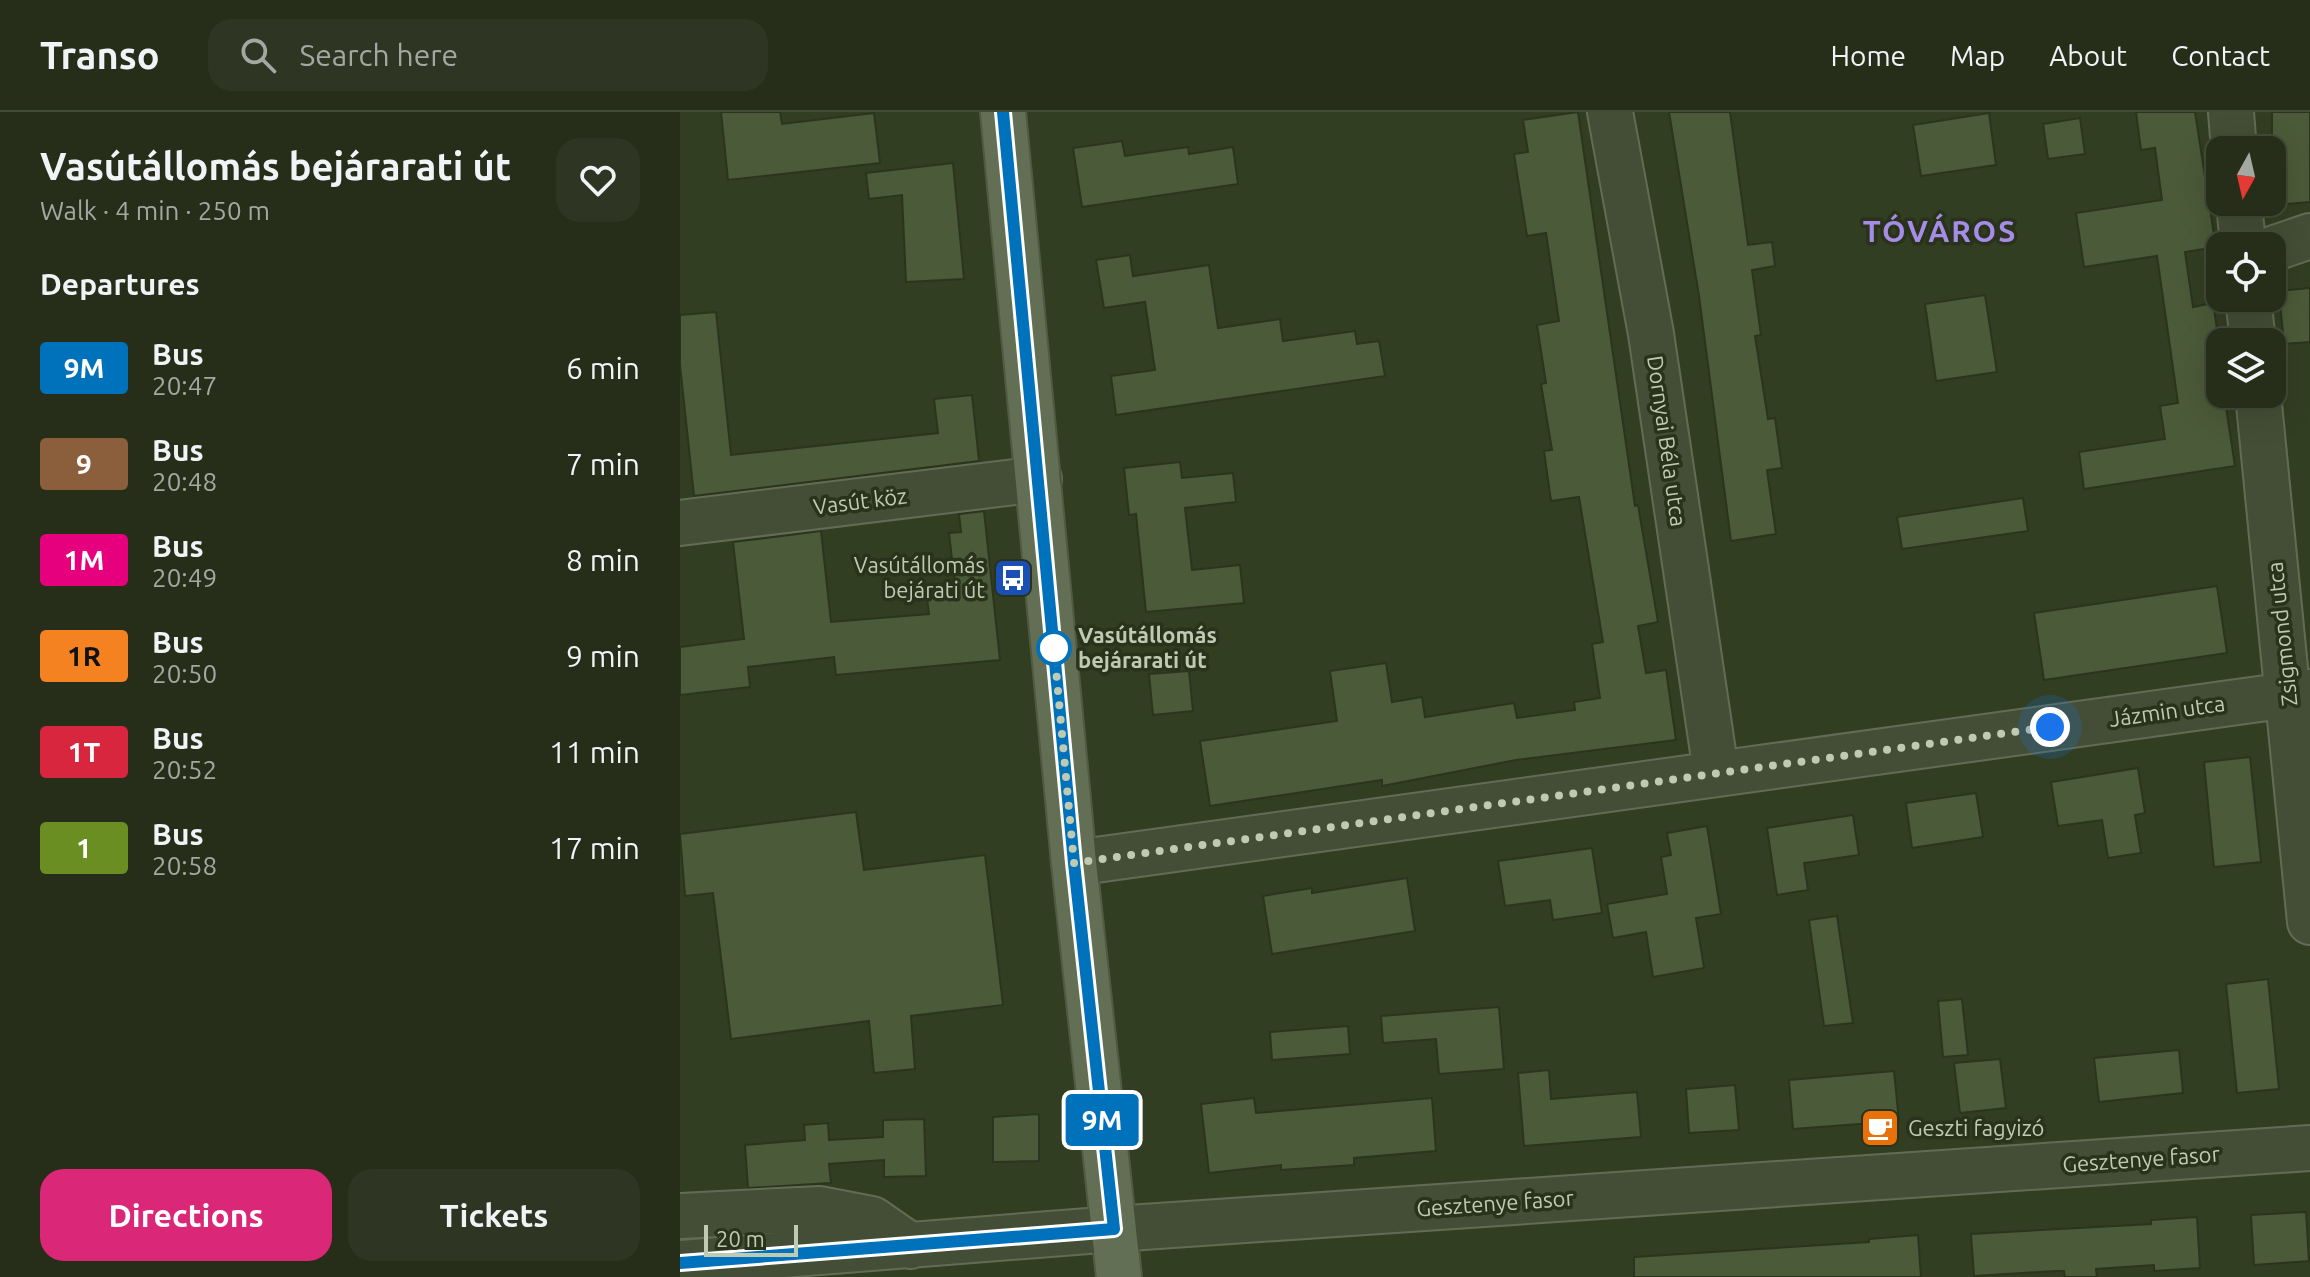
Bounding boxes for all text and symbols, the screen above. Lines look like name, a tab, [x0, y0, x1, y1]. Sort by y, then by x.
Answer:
search box	[208, 19, 768, 91]
icon: search	[236, 33, 280, 77]
text: Transo	[40, 34, 160, 76]
text: Search here	[300, 38, 458, 72]
text: Home	[1831, 40, 1906, 71]
text: Map	[1950, 40, 2005, 71]
text: About	[2049, 40, 2127, 71]
text: Contact	[2171, 40, 2270, 71]
north arrow	[2206, 136, 2286, 216]
map controls	[2206, 136, 2286, 408]
button: heart	[556, 138, 640, 222]
text: Vasútállomás bejárarati út	[40, 145, 511, 187]
text: Walk · 4 min · 250 m	[40, 196, 270, 225]
district label: TÓVÁROS	[1863, 213, 2017, 248]
button: locate	[2206, 232, 2286, 312]
text: Departures	[40, 267, 200, 301]
button: layers	[2206, 328, 2286, 408]
text: Bus	[152, 337, 204, 371]
text: 6 min	[566, 351, 640, 385]
text: 9M	[64, 352, 104, 383]
street label: Dornyai Béla utca	[1643, 354, 1692, 528]
text: 20:47	[152, 371, 217, 400]
text: Bus	[152, 433, 204, 467]
text: 7 min	[566, 447, 640, 481]
text: 9	[76, 448, 92, 479]
text: 20:48	[152, 467, 217, 496]
street label: Vasút köz	[812, 482, 908, 519]
text: Bus	[152, 529, 204, 563]
text: 8 min	[566, 543, 640, 577]
text: 1M	[64, 544, 104, 575]
place label: Vasútállomás bejárati út	[854, 552, 985, 602]
bus stop icon: Vasútállomás bejárati út	[992, 557, 1034, 599]
street label: Zsigmond utca	[2261, 561, 2302, 707]
text: 20:49	[152, 563, 217, 592]
place label: Vasútállomás bejárarati út	[1078, 622, 1217, 672]
text: Bus	[152, 625, 204, 659]
marker: Vasútállomás bejárarati út	[1037, 631, 1071, 665]
text: 9 min	[566, 639, 640, 673]
text: 1R	[67, 640, 101, 671]
text: 20:50	[152, 659, 217, 688]
street label: Jázmin utca	[2107, 690, 2227, 731]
your location	[2030, 707, 2070, 747]
text: Bus	[152, 721, 204, 755]
text: 11 min	[549, 735, 640, 769]
text: 1T	[68, 736, 100, 767]
text: 20:52	[152, 755, 217, 784]
text: Bus	[152, 817, 204, 851]
text: 17 min	[549, 831, 640, 865]
text: 1	[76, 832, 92, 863]
text: 20:58	[152, 851, 217, 880]
line badge: 9M	[1066, 1094, 1138, 1146]
text: 9M	[1082, 1104, 1122, 1135]
cafe icon: Geszti fagyizó	[1859, 1107, 1901, 1149]
place label: Geszti fagyizó	[1908, 1115, 2044, 1140]
street label: Gesztenye fasor	[2061, 1140, 2221, 1176]
button: Directions	[40, 1169, 332, 1261]
button: Tickets	[348, 1169, 640, 1261]
street label: Gesztenye fasor	[1415, 1184, 1575, 1220]
scale bar	[704, 1221, 798, 1257]
text: 20 m	[716, 1226, 765, 1251]

